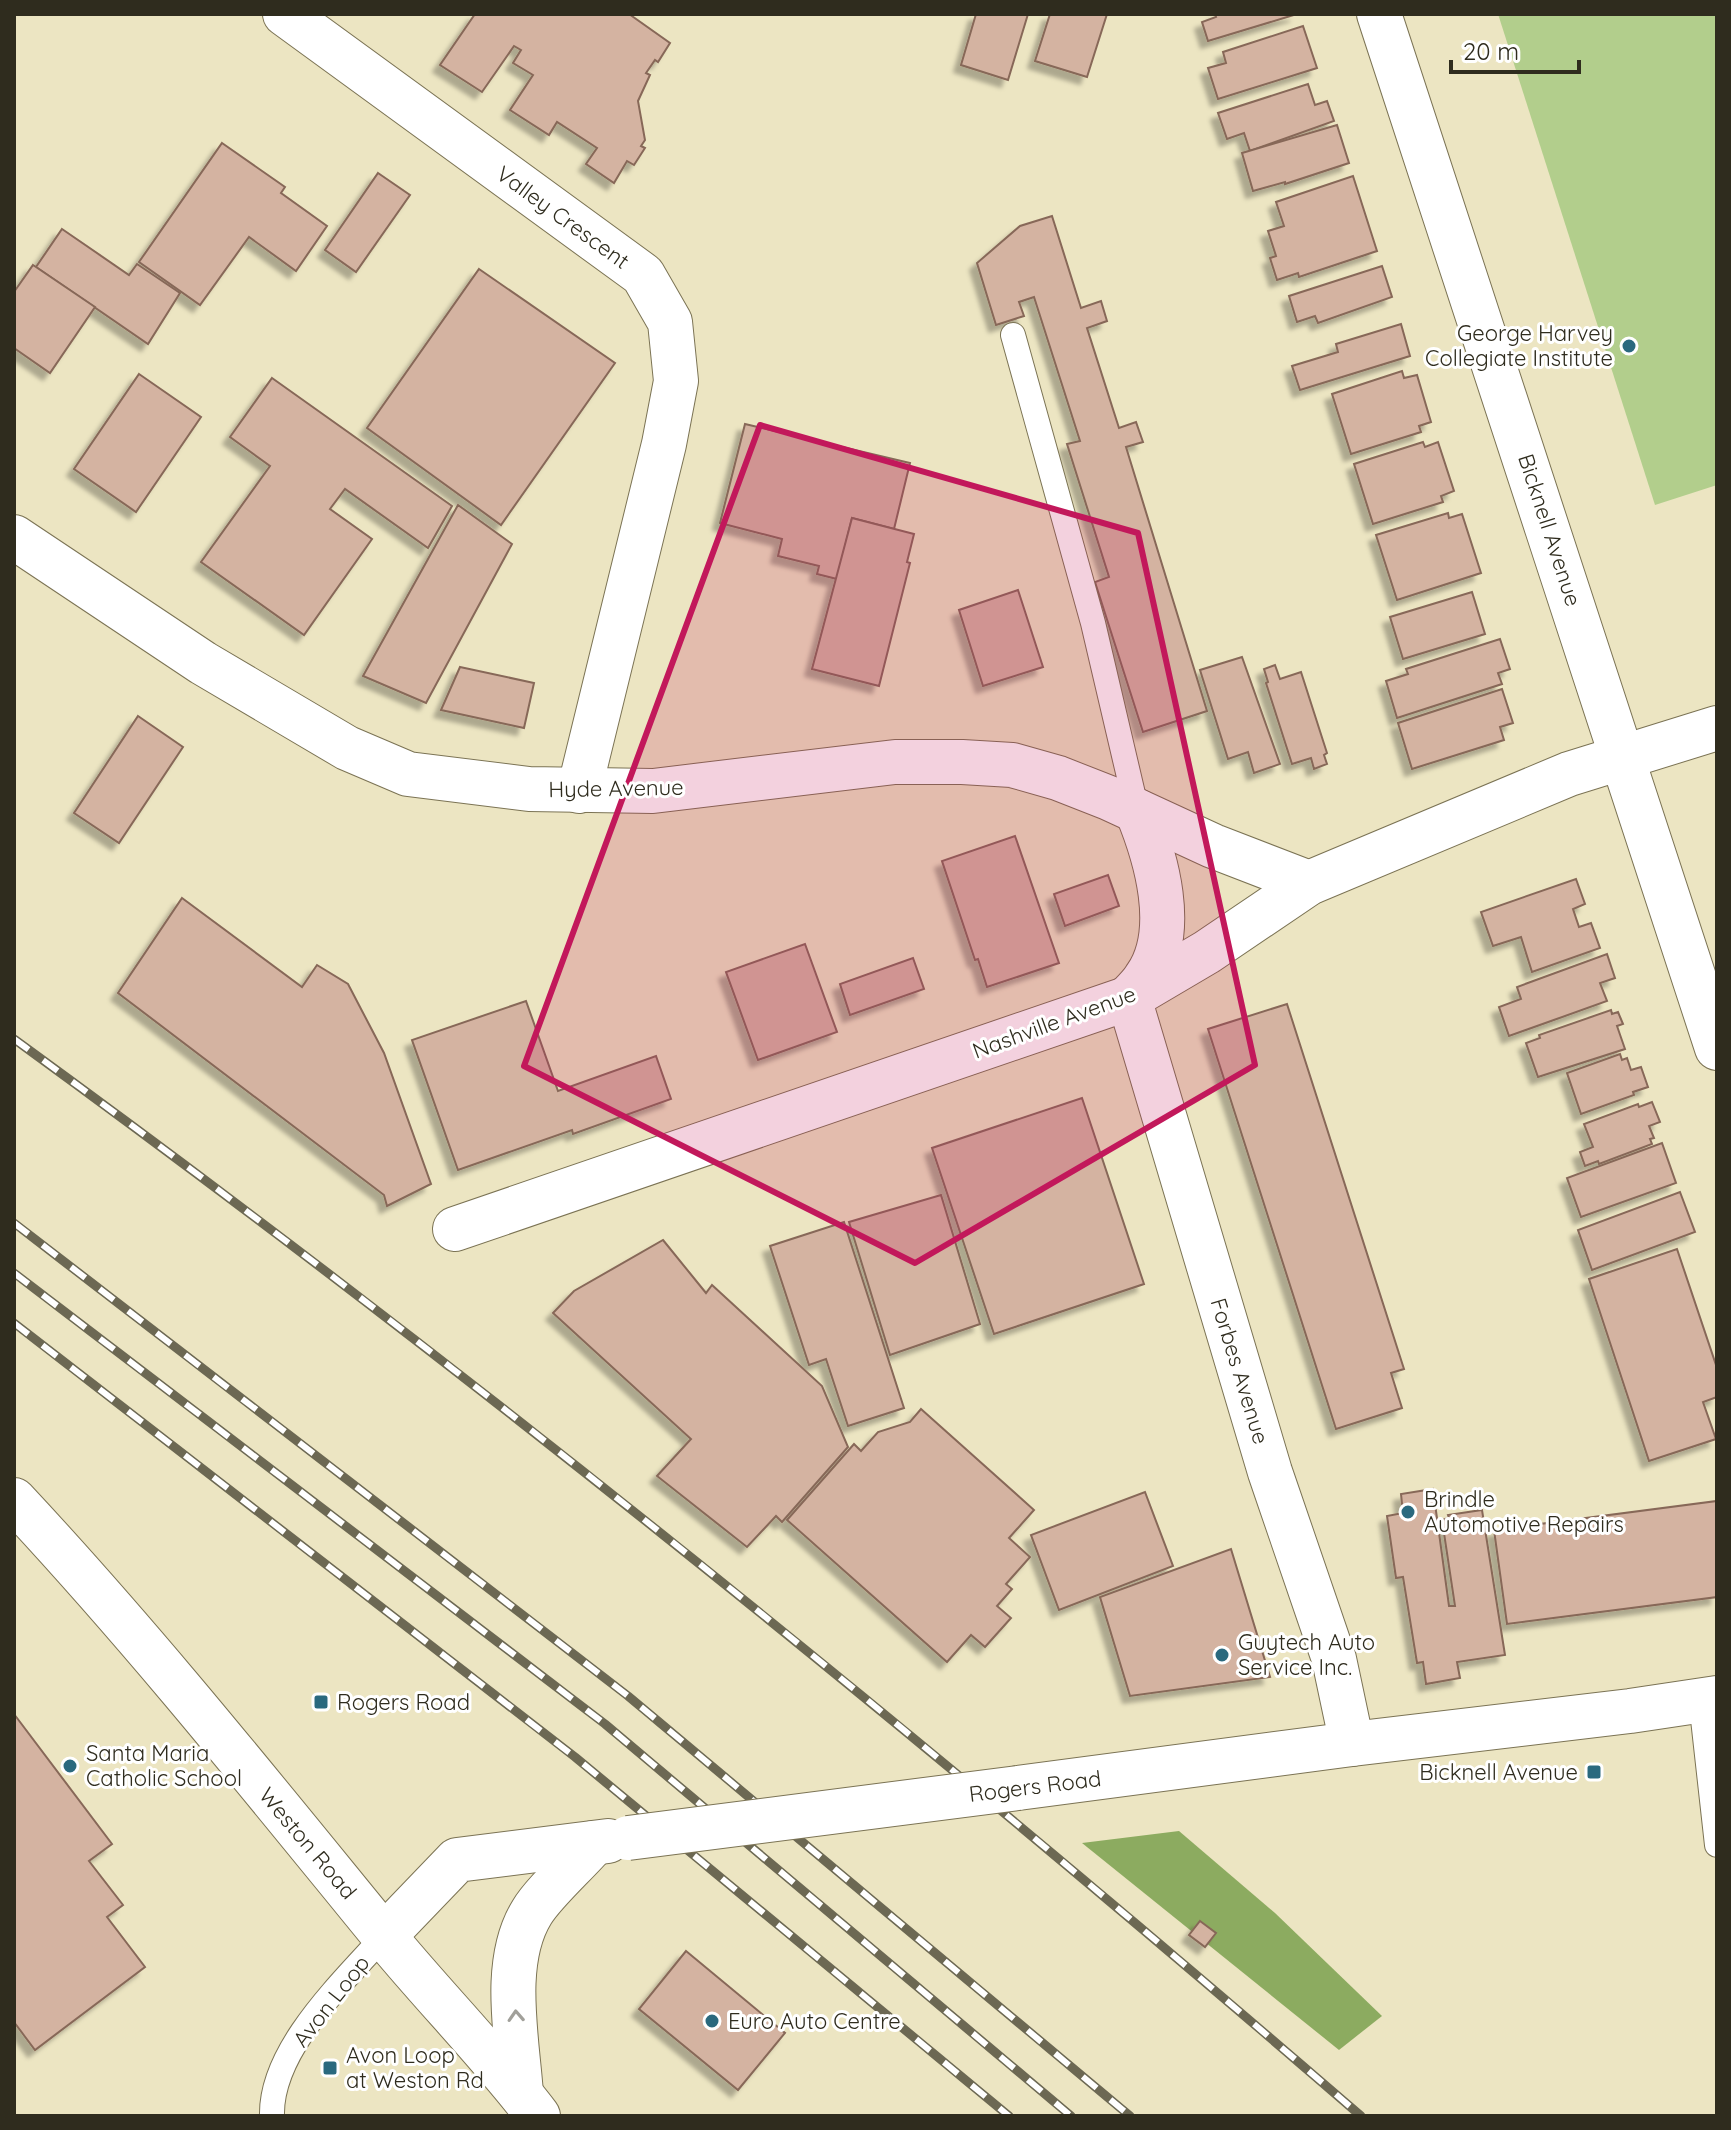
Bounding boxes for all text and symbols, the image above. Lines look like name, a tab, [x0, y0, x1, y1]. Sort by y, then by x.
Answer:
scale bar	[1451, 24, 1579, 74]
text: 20 m	[1463, 36, 1519, 66]
street label: Valley Crescent	[491, 159, 635, 275]
place label: George Harvey Collegiate Institute	[1425, 319, 1613, 372]
marker: George Harvey Collegiate Institute	[1620, 337, 1638, 355]
street label: Bicknell Avenue	[1512, 450, 1588, 610]
street label: Hyde Avenue	[548, 773, 684, 803]
street label: Nashville Avenue	[968, 979, 1140, 1065]
street label: Forbes Avenue	[1205, 1295, 1275, 1447]
place label: Brindle Automotive Repairs	[1424, 1485, 1624, 1538]
marker: Brindle Automotive Repairs	[1399, 1503, 1417, 1521]
place label: Guytech Auto Service Inc.	[1238, 1628, 1375, 1681]
marker: Guytech Auto Service Inc.	[1213, 1646, 1231, 1664]
place label: Rogers Road	[337, 1688, 470, 1716]
marker: Rogers Road	[312, 1693, 330, 1711]
place label: Santa Maria Catholic School	[86, 1739, 242, 1792]
marker: Santa Maria Catholic School	[61, 1757, 79, 1775]
place label: Bicknell Avenue	[1419, 1758, 1578, 1786]
marker: Bicknell Avenue	[1585, 1763, 1603, 1781]
street label: Rogers Road	[967, 1764, 1103, 1808]
street label: Weston Road	[253, 1781, 363, 1905]
street label: Avon Loop	[286, 1950, 376, 2052]
place label: Euro Auto Centre	[728, 2007, 901, 2035]
one-way arrow	[508, 2009, 525, 2022]
marker: Euro Auto Centre	[703, 2012, 721, 2030]
place label: Avon Loop at Weston Rd	[346, 2041, 484, 2094]
marker: Avon Loop at Weston Rd	[321, 2059, 339, 2077]

